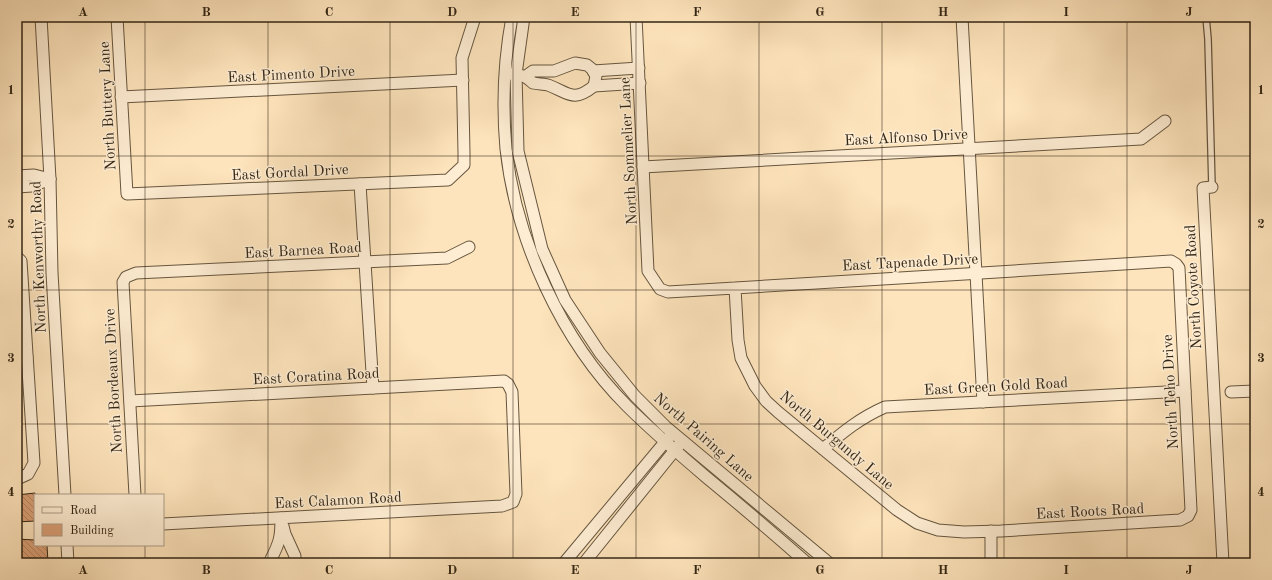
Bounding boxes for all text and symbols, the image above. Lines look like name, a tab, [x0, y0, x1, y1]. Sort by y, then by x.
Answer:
text: A	[78, 6, 88, 19]
text: B	[201, 6, 211, 19]
text: C	[325, 6, 333, 19]
text: D	[447, 6, 457, 19]
text: E	[571, 6, 580, 19]
text: F	[693, 6, 702, 19]
text: G	[815, 6, 825, 19]
text: H	[938, 6, 949, 19]
text: I	[1063, 6, 1069, 19]
text: J	[1185, 6, 1193, 19]
street label: North Buttery Lane	[98, 41, 119, 171]
street label: East Pimento Drive	[227, 65, 355, 86]
street label: North Sommelier Lane	[618, 77, 641, 225]
text: 1	[7, 84, 15, 97]
text: 1	[1257, 84, 1265, 97]
street label: East Alfonso Drive	[844, 128, 968, 149]
street label: East Gordal Drive	[231, 163, 349, 184]
street label: North Kenworthy Road	[29, 180, 50, 333]
text: 2	[7, 218, 15, 231]
text: 2	[1257, 218, 1265, 231]
street label: North Coyote Road	[1184, 224, 1205, 350]
street label: East Barnea Road	[244, 241, 362, 262]
street label: East Tapenade Drive	[842, 252, 979, 275]
street label: North Bordeaux Drive	[103, 308, 126, 454]
street label: North Teho Drive	[1161, 334, 1182, 450]
text: 3	[7, 352, 15, 365]
text: 3	[1257, 352, 1265, 365]
street label: East Coratina Road	[252, 367, 380, 388]
street label: East Green Gold Road	[924, 376, 1069, 399]
street label: North Burgundy Lane	[776, 389, 896, 493]
street label: North Pairing Lane	[650, 391, 756, 485]
text: 4	[7, 486, 15, 499]
text: 4	[1257, 486, 1265, 499]
street label: East Calamon Road	[274, 491, 402, 512]
legend	[34, 494, 164, 546]
street label: East Roots Road	[1035, 502, 1145, 523]
text: Road	[70, 505, 97, 517]
text: Building	[70, 525, 114, 537]
text: A	[78, 564, 88, 577]
text: B	[201, 564, 211, 577]
text: C	[325, 564, 333, 577]
text: D	[447, 564, 457, 577]
text: E	[571, 564, 580, 577]
text: F	[693, 564, 702, 577]
text: G	[815, 564, 825, 577]
text: H	[938, 564, 949, 577]
text: I	[1063, 564, 1069, 577]
text: J	[1185, 564, 1193, 577]

